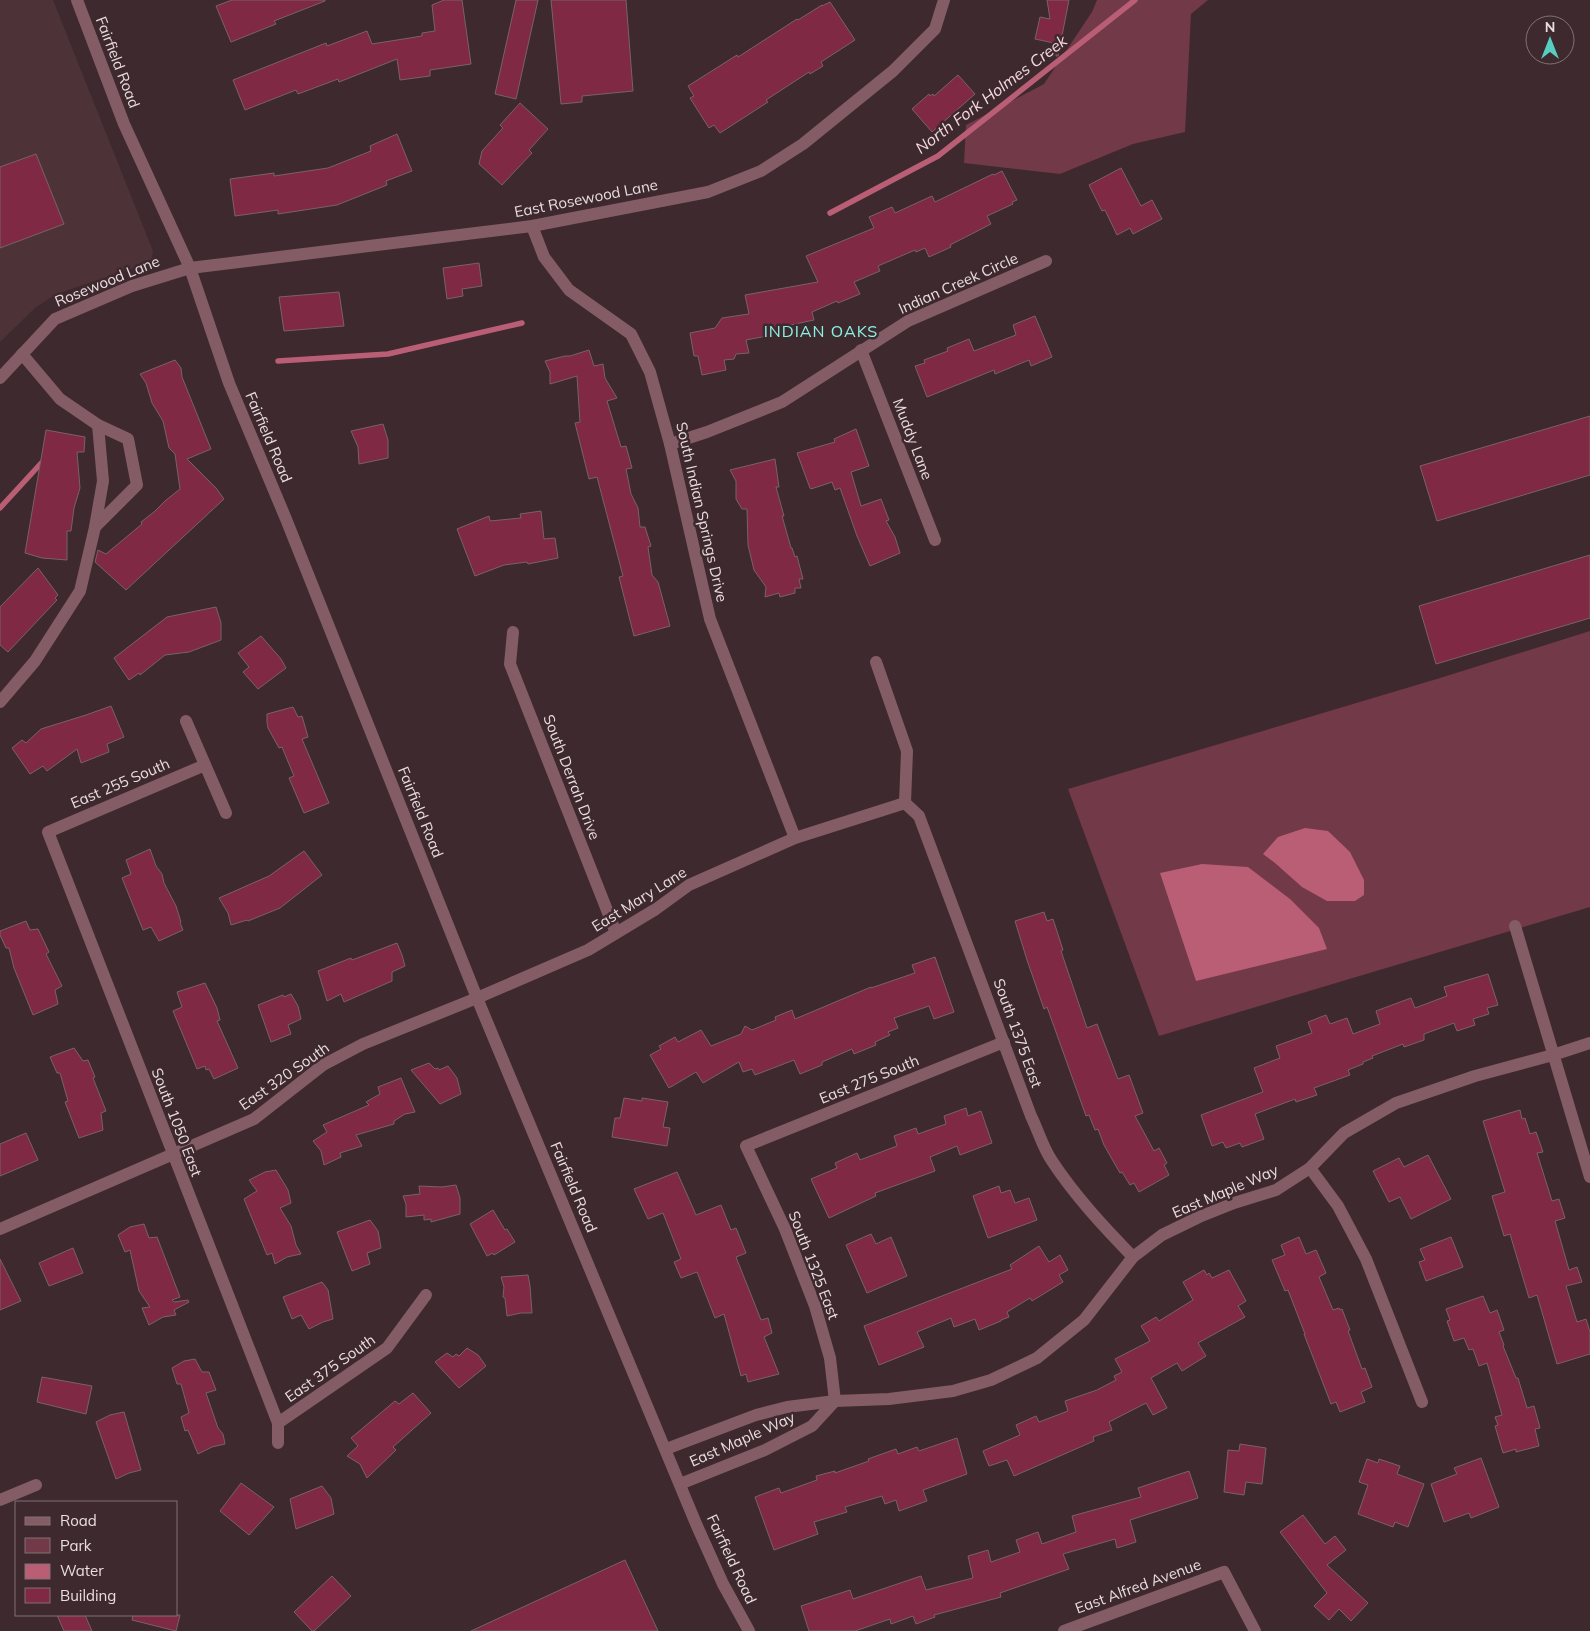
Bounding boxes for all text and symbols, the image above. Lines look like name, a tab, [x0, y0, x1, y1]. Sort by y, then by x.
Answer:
street label: Fairfield Road	[92, 14, 144, 110]
north arrow	[1525, 15, 1575, 65]
text: N	[1545, 18, 1555, 36]
water label: North Fork Holmes Creek	[911, 30, 1071, 158]
street label: East Rosewood Lane	[513, 175, 659, 221]
street label: Indian Creek Circle	[895, 248, 1021, 318]
street label: Rosewood Lane	[52, 251, 162, 311]
district label: INDIAN OAKS	[764, 321, 878, 341]
street label: Fairfield Road	[241, 389, 297, 485]
street label: Muddy Lane	[889, 396, 937, 482]
street label: South Indian Springs Drive	[672, 420, 732, 604]
street label: South Derrah Drive	[539, 712, 605, 842]
street label: East 255 South	[68, 754, 172, 812]
street label: Fairfield Road	[394, 764, 448, 860]
street label: East Mary Lane	[588, 862, 690, 936]
street label: South 1375 East	[989, 976, 1047, 1090]
street label: East 320 South	[235, 1038, 333, 1114]
street label: East 275 South	[816, 1050, 922, 1108]
street label: South 1050 East	[148, 1065, 206, 1179]
street label: Fairfield Road	[546, 1139, 602, 1235]
street label: East Maple Way	[1169, 1160, 1281, 1222]
street label: South 1325 East	[785, 1208, 843, 1322]
street label: East 375 South	[281, 1330, 379, 1406]
street label: East Maple Way	[686, 1407, 798, 1471]
legend	[15, 1501, 178, 1616]
text: Road	[60, 1511, 97, 1530]
street label: Fairfield Road	[703, 1511, 761, 1607]
text: Park	[60, 1536, 92, 1555]
street label: East Alfred Avenue	[1072, 1554, 1204, 1618]
text: Water	[60, 1561, 104, 1580]
text: Building	[60, 1586, 116, 1605]

